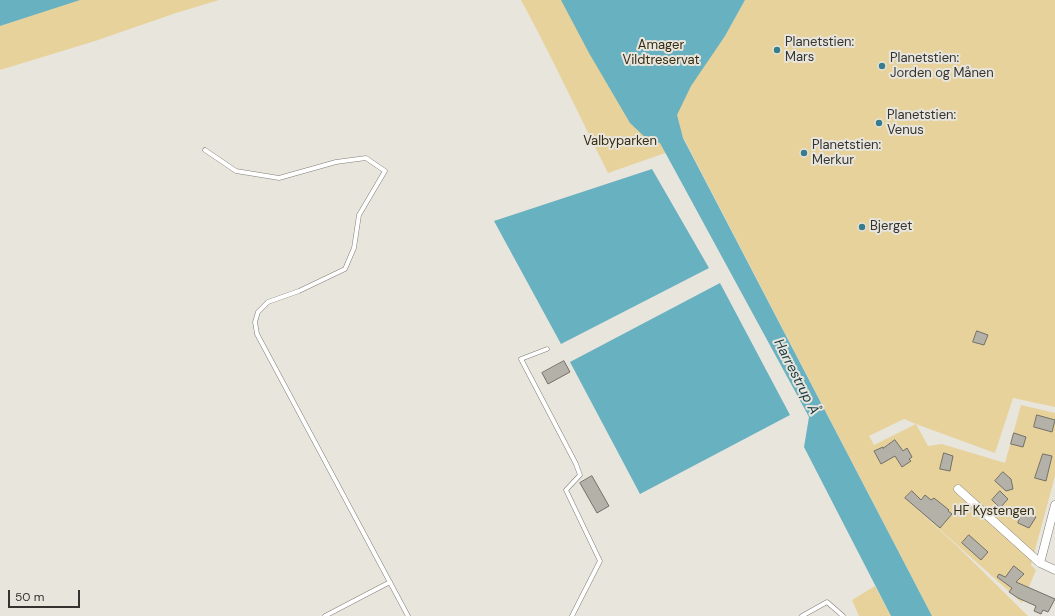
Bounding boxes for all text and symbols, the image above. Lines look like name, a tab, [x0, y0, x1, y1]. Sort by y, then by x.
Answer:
place label: Planetstien: Mars	[785, 35, 854, 66]
park label: Amager Vildtreservat	[622, 38, 700, 69]
marker: Planetstien: Mars	[772, 45, 782, 55]
place label: Planetstien: Jorden og Månen	[890, 51, 994, 82]
marker: Planetstien: Jorden og Månen	[877, 61, 887, 71]
place label: Planetstien: Venus	[887, 108, 956, 139]
marker: Planetstien: Venus	[874, 118, 884, 128]
park label: Valbyparken	[583, 134, 657, 150]
place label: Planetstien: Merkur	[812, 138, 881, 169]
marker: Planetstien: Merkur	[799, 148, 809, 158]
place label: Bjerget	[870, 219, 912, 235]
marker: Bjerget	[857, 222, 867, 232]
water label: Harrestrup Å	[770, 336, 822, 418]
park label: HF Kystengen	[954, 504, 1034, 520]
scale bar	[10, 582, 82, 608]
text: 50 m	[15, 589, 44, 605]

